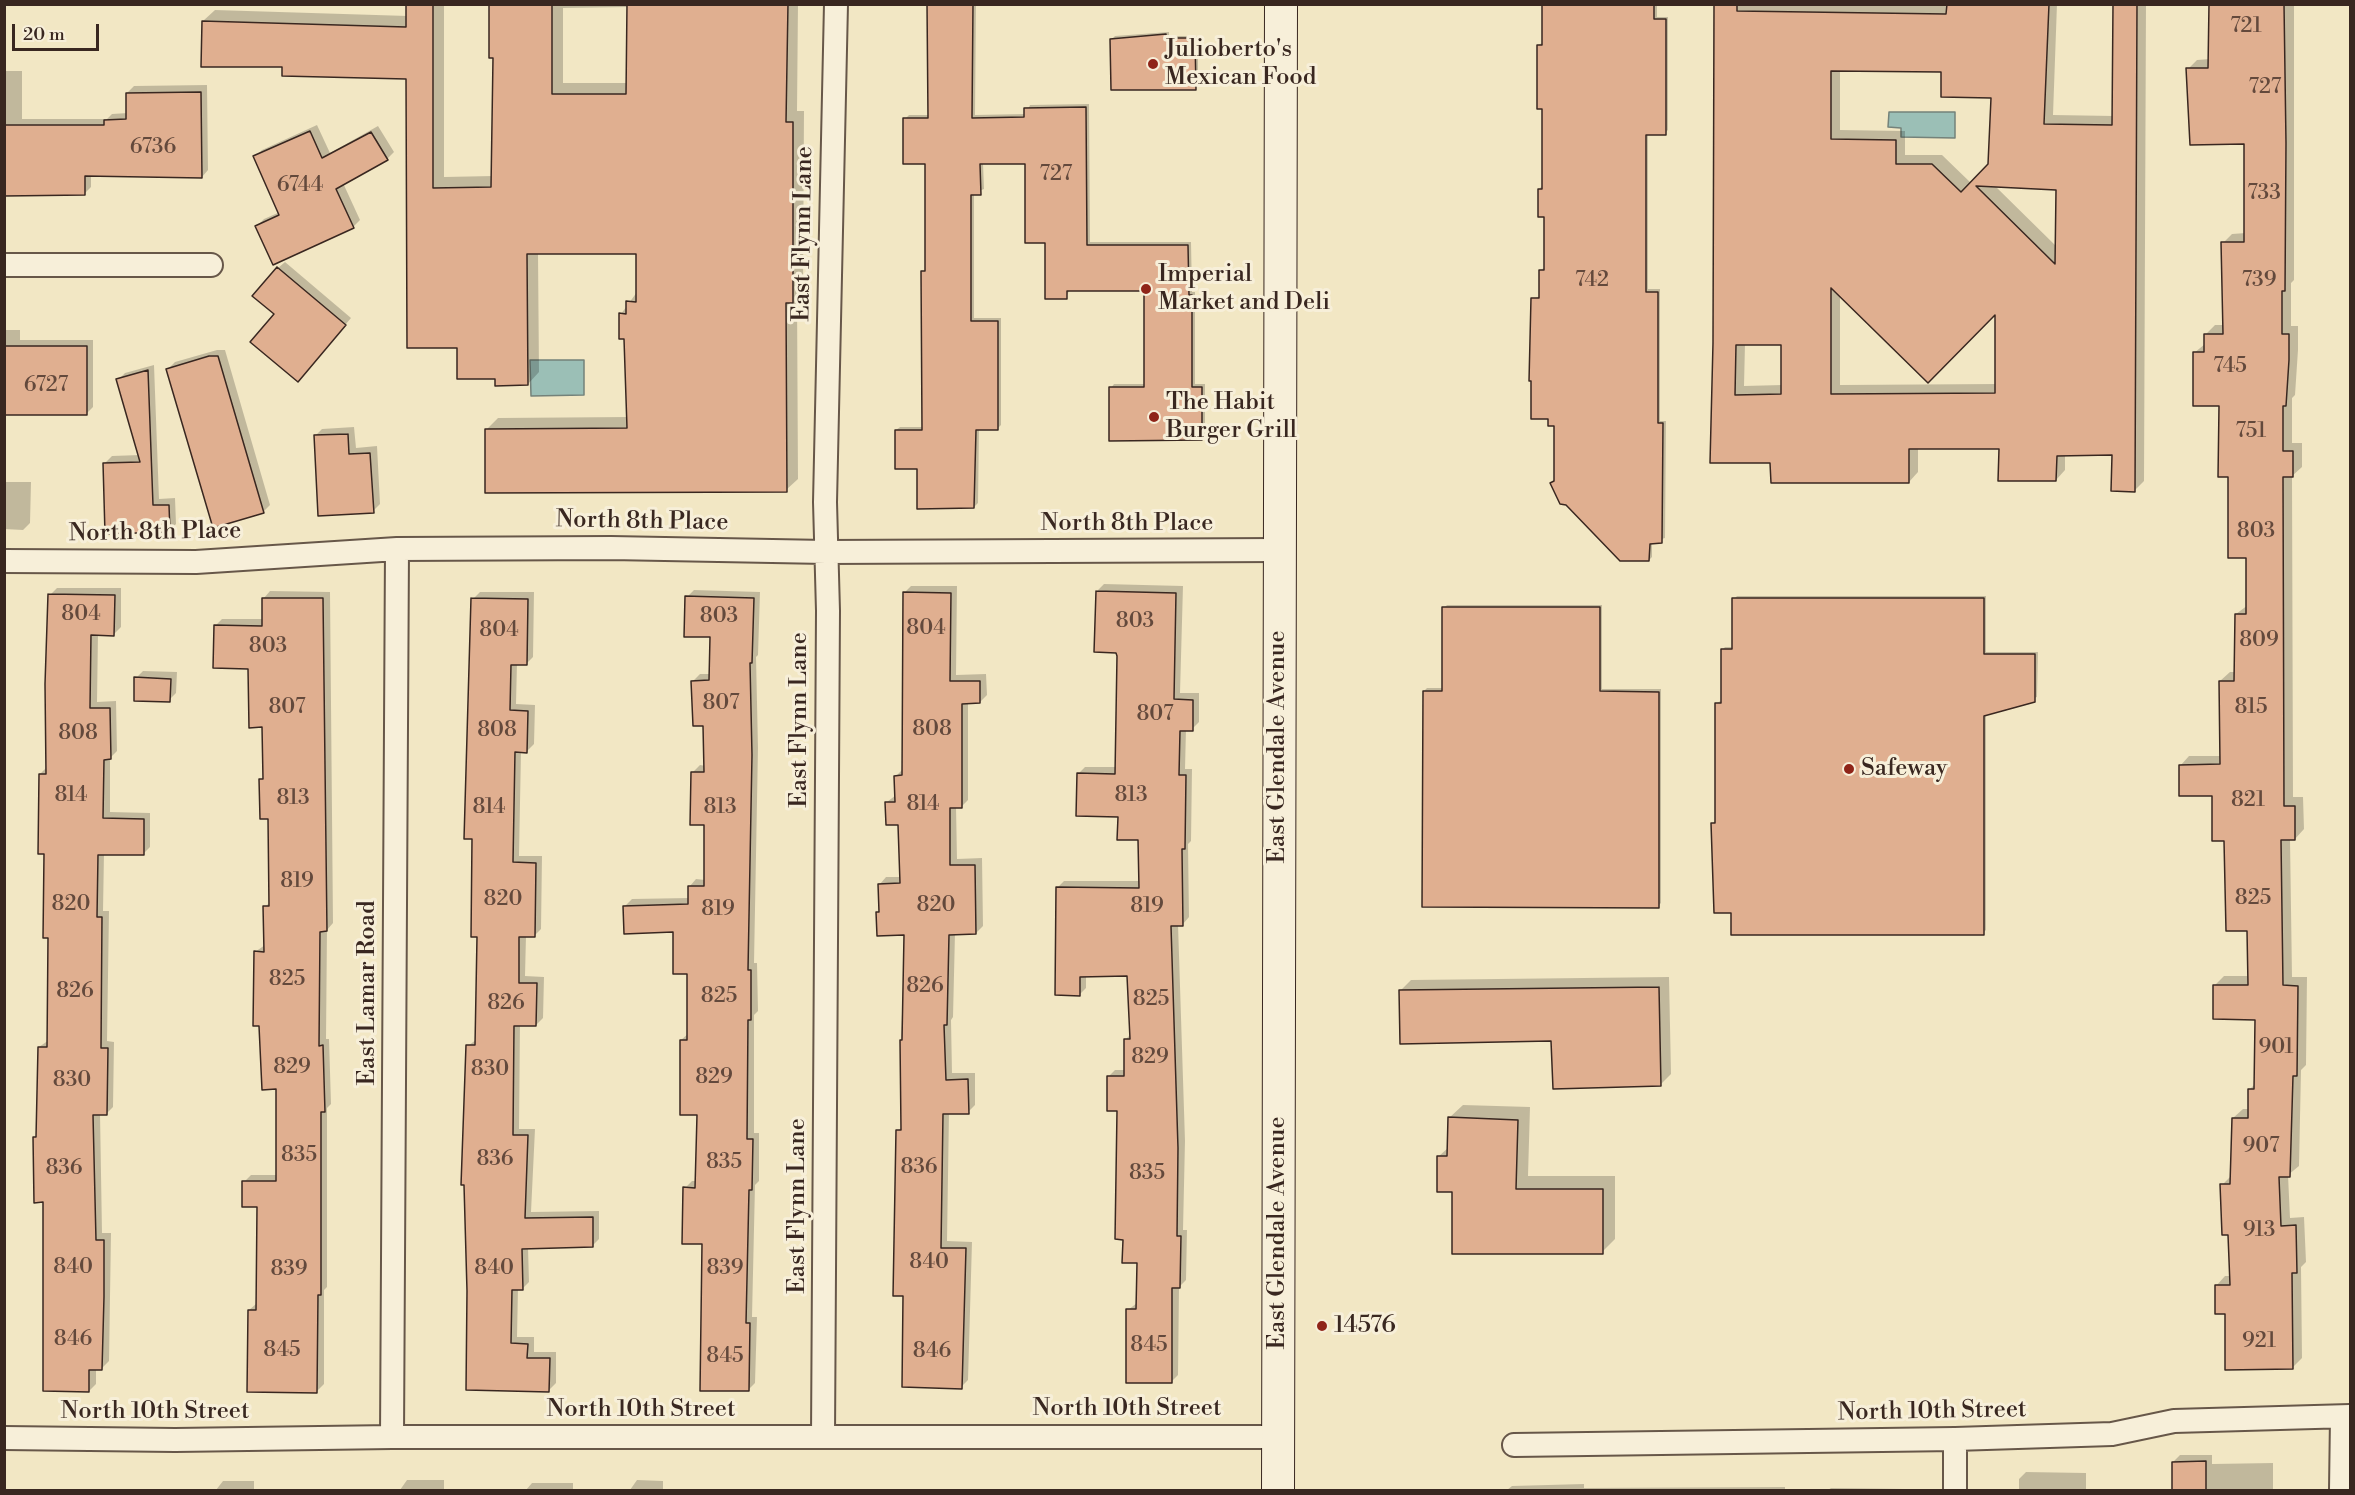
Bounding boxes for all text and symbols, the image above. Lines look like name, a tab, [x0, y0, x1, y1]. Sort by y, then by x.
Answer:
scale bar	[15, 12, 102, 50]
house number: 721	[2230, 14, 2262, 40]
text: 20 m	[23, 23, 65, 46]
place label: Julioberto's Mexican Food	[1165, 36, 1316, 92]
marker: Julioberto's Mexican Food	[1146, 57, 1160, 71]
house number: 727	[2249, 75, 2281, 101]
house number: 6736	[130, 135, 176, 161]
street label: East Flynn Lane	[788, 146, 820, 322]
house number: 727	[1040, 162, 1072, 188]
house number: 6744	[277, 173, 323, 199]
house number: 733	[2247, 181, 2281, 207]
place label: Imperial Market and Deli	[1158, 261, 1330, 317]
house number: 742	[1575, 268, 1609, 294]
house number: 739	[2242, 268, 2276, 294]
marker: Imperial Market and Deli	[1139, 282, 1153, 296]
house number: 745	[2213, 354, 2247, 380]
house number: 6727	[24, 373, 68, 399]
place label: The Habit Burger Grill	[1166, 389, 1297, 445]
marker: The Habit Burger Grill	[1147, 410, 1161, 424]
house number: 751	[2236, 419, 2266, 445]
street label: North 8th Place	[555, 506, 729, 538]
street label: North 8th Place	[1041, 510, 1213, 538]
street label: North 8th Place	[68, 517, 242, 549]
house number: 803	[2237, 519, 2275, 545]
house number: 804	[61, 602, 101, 628]
house number: 803	[700, 604, 738, 630]
house number: 803	[1116, 609, 1154, 635]
house number: 804	[906, 616, 946, 642]
house number: 804	[479, 618, 519, 644]
house number: 809	[2239, 628, 2279, 654]
street label: East Glendale Avenue	[1264, 630, 1292, 864]
street label: East Flynn Lane	[786, 632, 814, 808]
house number: 803	[249, 634, 287, 660]
house number: 807	[702, 691, 740, 717]
house number: 807	[268, 695, 306, 721]
house number: 815	[2234, 695, 2268, 721]
house number: 807	[1136, 702, 1174, 728]
house number: 808	[912, 717, 952, 743]
house number: 808	[477, 718, 517, 744]
house number: 808	[58, 721, 98, 747]
place label: Safeway	[1861, 755, 1948, 783]
marker: Safeway	[1842, 762, 1856, 776]
house number: 814	[54, 783, 88, 809]
house number: 813	[1114, 783, 1148, 809]
house number: 813	[276, 786, 310, 812]
house number: 821	[2231, 788, 2265, 814]
house number: 814	[906, 792, 940, 818]
house number: 814	[472, 795, 506, 821]
house number: 813	[703, 795, 737, 821]
house number: 819	[280, 869, 314, 895]
house number: 825	[2235, 886, 2271, 912]
house number: 820	[484, 887, 522, 913]
house number: 820	[52, 892, 90, 918]
house number: 820	[917, 893, 955, 919]
house number: 819	[1130, 894, 1164, 920]
house number: 819	[701, 897, 735, 923]
street label: East Lamar Road	[354, 900, 382, 1086]
house number: 825	[269, 967, 305, 993]
house number: 826	[906, 974, 944, 1000]
house number: 826	[56, 979, 94, 1005]
house number: 825	[701, 984, 737, 1010]
house number: 825	[1133, 987, 1169, 1013]
house number: 826	[487, 991, 525, 1017]
house number: 901	[2258, 1035, 2294, 1061]
house number: 829	[1131, 1045, 1169, 1071]
house number: 829	[273, 1055, 311, 1081]
house number: 830	[471, 1057, 509, 1083]
house number: 829	[695, 1065, 733, 1091]
house number: 830	[53, 1068, 91, 1094]
street label: East Glendale Avenue	[1264, 1116, 1292, 1350]
street label: East Flynn Lane	[784, 1118, 812, 1294]
house number: 907	[2243, 1134, 2279, 1160]
house number: 835	[281, 1143, 317, 1169]
house number: 836	[476, 1147, 514, 1173]
house number: 835	[706, 1150, 742, 1176]
house number: 836	[900, 1155, 938, 1181]
house number: 836	[45, 1156, 83, 1182]
house number: 835	[1129, 1161, 1165, 1187]
house number: 913	[2243, 1218, 2275, 1244]
house number: 840	[909, 1250, 949, 1276]
house number: 840	[53, 1255, 93, 1281]
house number: 840	[474, 1256, 514, 1282]
house number: 839	[706, 1256, 744, 1282]
house number: 839	[270, 1257, 308, 1283]
place label: 14576	[1334, 1312, 1396, 1340]
marker: 14576	[1315, 1319, 1329, 1333]
house number: 846	[54, 1327, 92, 1353]
house number: 921	[2242, 1329, 2276, 1355]
house number: 845	[1130, 1333, 1168, 1359]
house number: 845	[263, 1338, 301, 1364]
house number: 846	[913, 1339, 951, 1365]
house number: 845	[706, 1344, 744, 1370]
street label: North 10th Street	[1033, 1395, 1221, 1423]
street label: North 10th Street	[547, 1396, 735, 1424]
street label: North 10th Street	[1837, 1396, 2027, 1428]
street label: North 10th Street	[61, 1398, 249, 1426]

